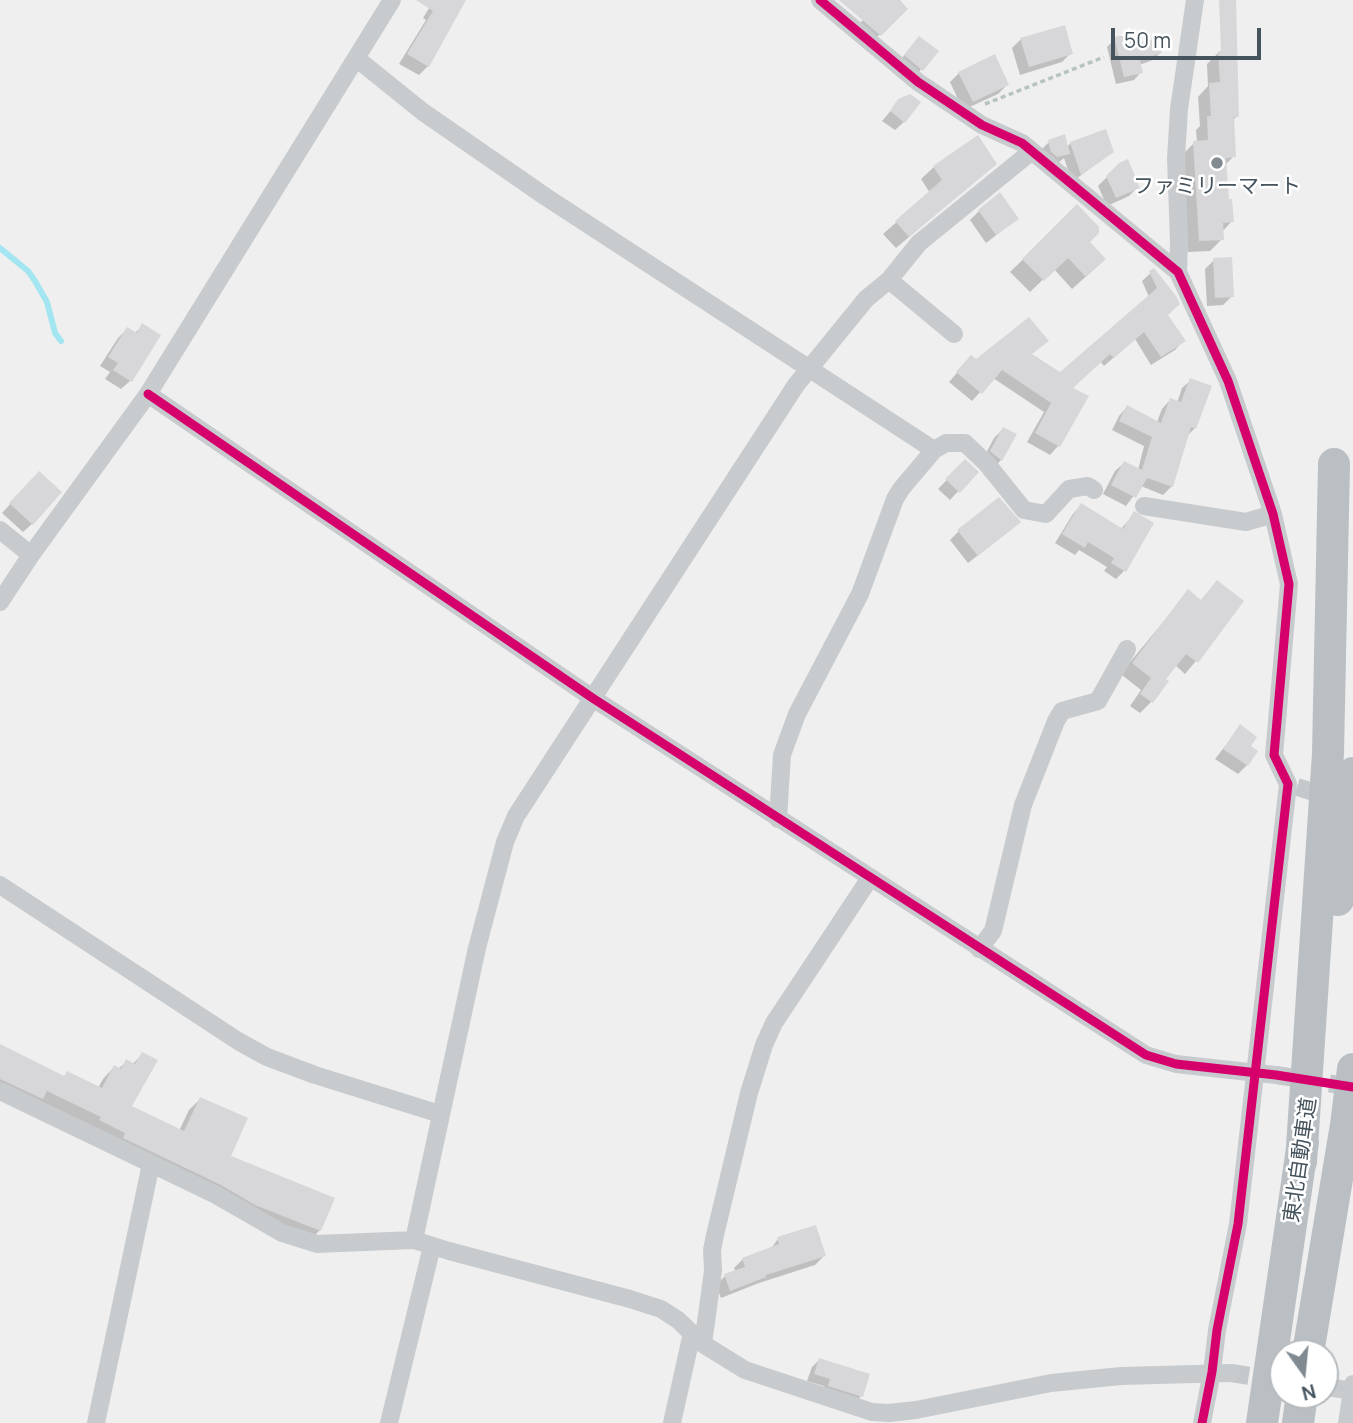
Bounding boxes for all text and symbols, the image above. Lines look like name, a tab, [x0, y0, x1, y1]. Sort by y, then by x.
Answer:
scale bar	[1115, 14, 1266, 58]
text: 50 m	[1124, 26, 1171, 54]
marker: ファミリーマート	[1209, 155, 1225, 171]
place label: ファミリーマート	[1133, 174, 1301, 200]
street label: 東北自動車道	[1280, 1096, 1322, 1224]
north arrow	[1269, 1339, 1339, 1409]
text: N	[1299, 1378, 1319, 1407]

